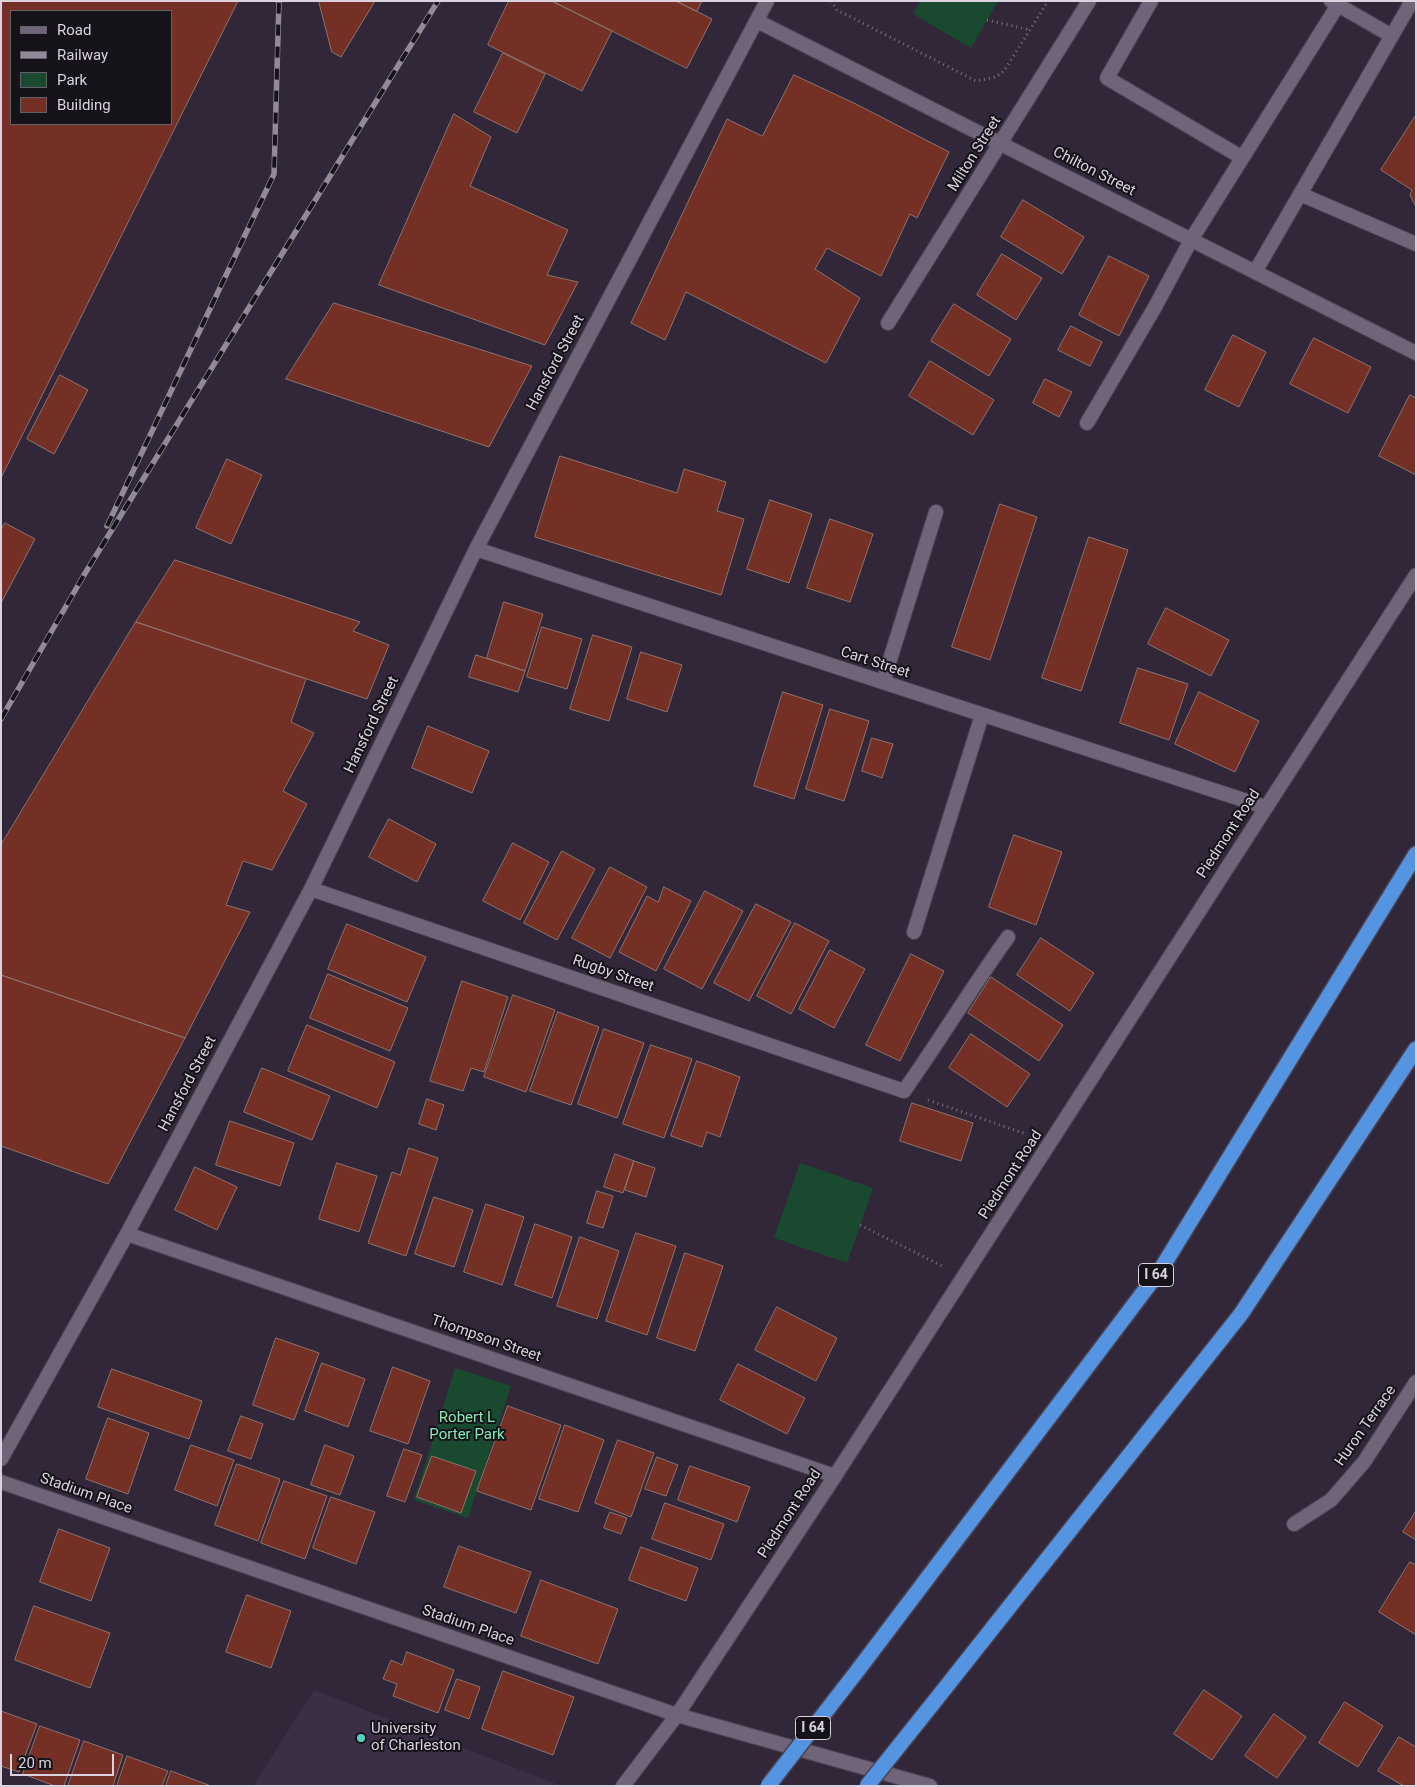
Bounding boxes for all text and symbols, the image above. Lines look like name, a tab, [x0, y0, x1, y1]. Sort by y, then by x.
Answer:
legend	[10, 10, 172, 125]
text: Road	[57, 21, 91, 39]
text: Railway	[57, 46, 108, 64]
text: Park	[57, 71, 87, 89]
text: Building	[57, 96, 111, 114]
street label: Milton Street	[945, 113, 1005, 195]
street label: Chilton Street	[1050, 144, 1138, 200]
street label: Hansford Street	[523, 312, 589, 414]
street label: Cart Street	[838, 643, 912, 683]
street label: Hansford Street	[341, 674, 403, 776]
street label: Piedmont Road	[1194, 786, 1264, 882]
street label: Rugby Street	[570, 952, 656, 996]
street label: Hansford Street	[155, 1033, 221, 1135]
street label: Piedmont Road	[976, 1127, 1046, 1223]
road number: I 64	[1138, 1264, 1174, 1286]
street label: Thompson Street	[429, 1312, 543, 1366]
street label: Huron Terrace	[1332, 1382, 1400, 1470]
park label: Robert L Porter Park	[429, 1409, 505, 1444]
street label: Piedmont Road	[755, 1466, 825, 1562]
street label: Stadium Place	[38, 1470, 134, 1518]
street label: Stadium Place	[420, 1602, 516, 1650]
road number: I 64	[796, 1716, 830, 1740]
place label: University of Charleston	[371, 1720, 461, 1755]
marker: University of Charleston	[355, 1732, 367, 1744]
scale bar	[12, 1744, 116, 1776]
text: 20 m	[18, 1754, 52, 1772]

